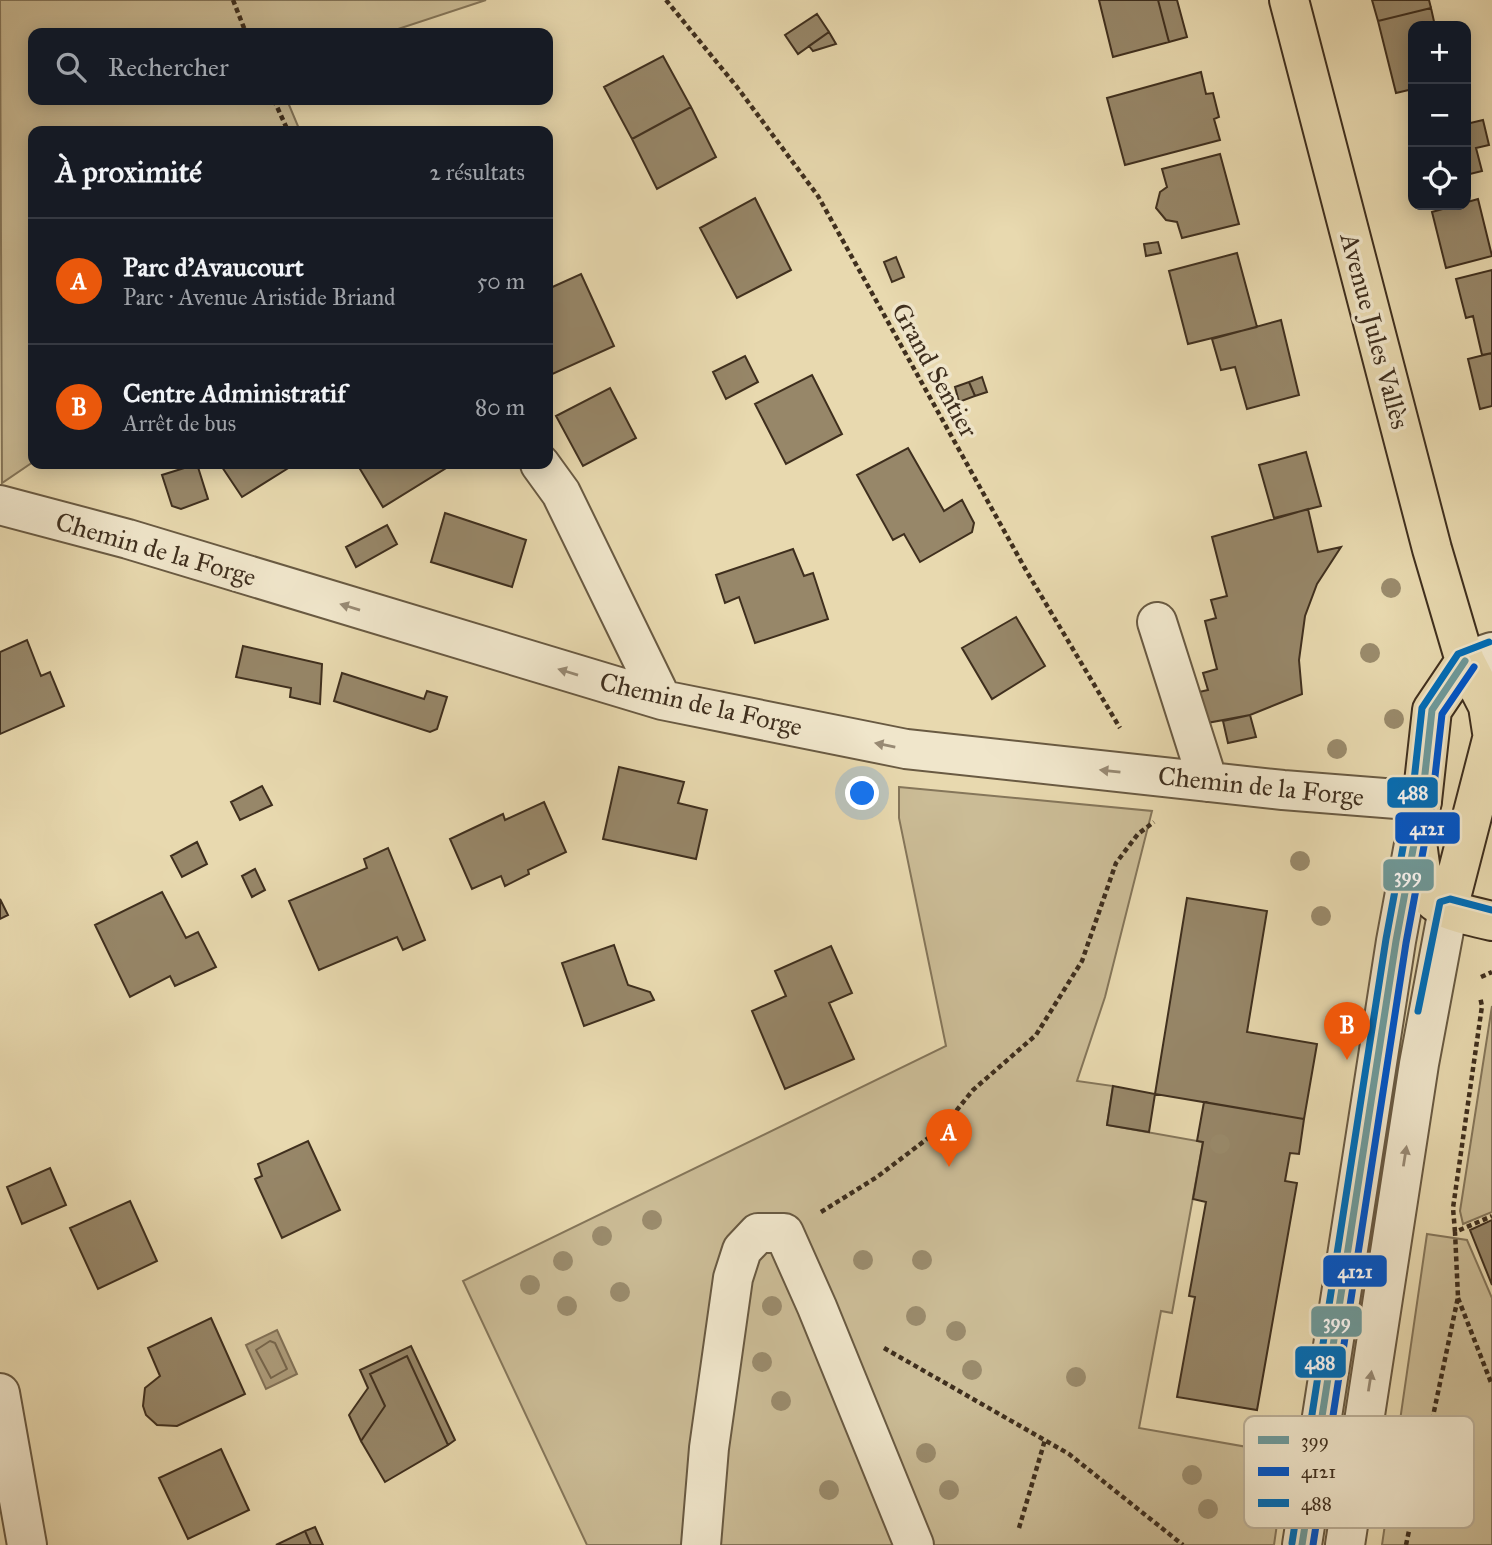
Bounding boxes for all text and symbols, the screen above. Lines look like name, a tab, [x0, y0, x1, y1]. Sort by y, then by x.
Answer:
map controls	[1408, 21, 1471, 210]
button: +	[1408, 21, 1471, 84]
search box	[28, 28, 553, 105]
icon: search	[52, 48, 90, 86]
text: Rechercher	[108, 51, 229, 83]
button: −	[1408, 84, 1471, 147]
button: locate	[1408, 147, 1471, 210]
text: À proximité	[56, 154, 202, 190]
text: 2 résultats	[429, 158, 525, 186]
street label: Avenue Jules Vallès	[1333, 229, 1417, 433]
text: Parc d'Avaucourt	[123, 251, 304, 283]
text: A	[71, 267, 87, 295]
text: 50 m	[477, 267, 525, 295]
text: Parc · Avenue Aristide Briand	[123, 283, 396, 311]
street label: Grand Sentier	[885, 297, 985, 443]
text: Centre Administratif	[123, 377, 346, 409]
text: B	[71, 393, 87, 421]
text: 80 m	[475, 393, 525, 421]
text: Arrêt de bus	[123, 409, 236, 437]
street label: Chemin de la Forge	[52, 505, 260, 593]
one-way arrow	[339, 601, 360, 611]
street label: Chemin de la Forge	[597, 665, 806, 743]
one-way arrow	[557, 666, 578, 676]
one-way arrow	[874, 739, 896, 750]
street label: Chemin de la Forge	[1156, 759, 1366, 813]
one-way arrow	[1099, 765, 1121, 776]
your location	[845, 776, 879, 810]
line badge: 488	[1386, 776, 1439, 809]
text: 488	[1398, 781, 1428, 805]
line badge: 4121	[1394, 811, 1461, 845]
text: 4121	[1410, 817, 1445, 841]
line badge: 399	[1382, 858, 1435, 892]
text: 399	[1394, 864, 1422, 888]
pin: B	[1324, 1002, 1370, 1060]
pin: A	[926, 1109, 972, 1167]
one-way arrow	[1400, 1145, 1411, 1167]
line badge: 4121	[1322, 1254, 1388, 1288]
text: 4121	[1338, 1260, 1373, 1284]
line badge: 399	[1310, 1305, 1363, 1338]
text: 399	[1323, 1310, 1351, 1334]
line badge: 488	[1294, 1345, 1347, 1379]
text: 488	[1305, 1351, 1335, 1375]
one-way arrow	[1365, 1370, 1376, 1392]
legend	[1244, 1416, 1474, 1528]
text: 399	[1301, 1429, 1329, 1452]
text: 4121	[1301, 1460, 1336, 1483]
text: 488	[1301, 1492, 1332, 1515]

